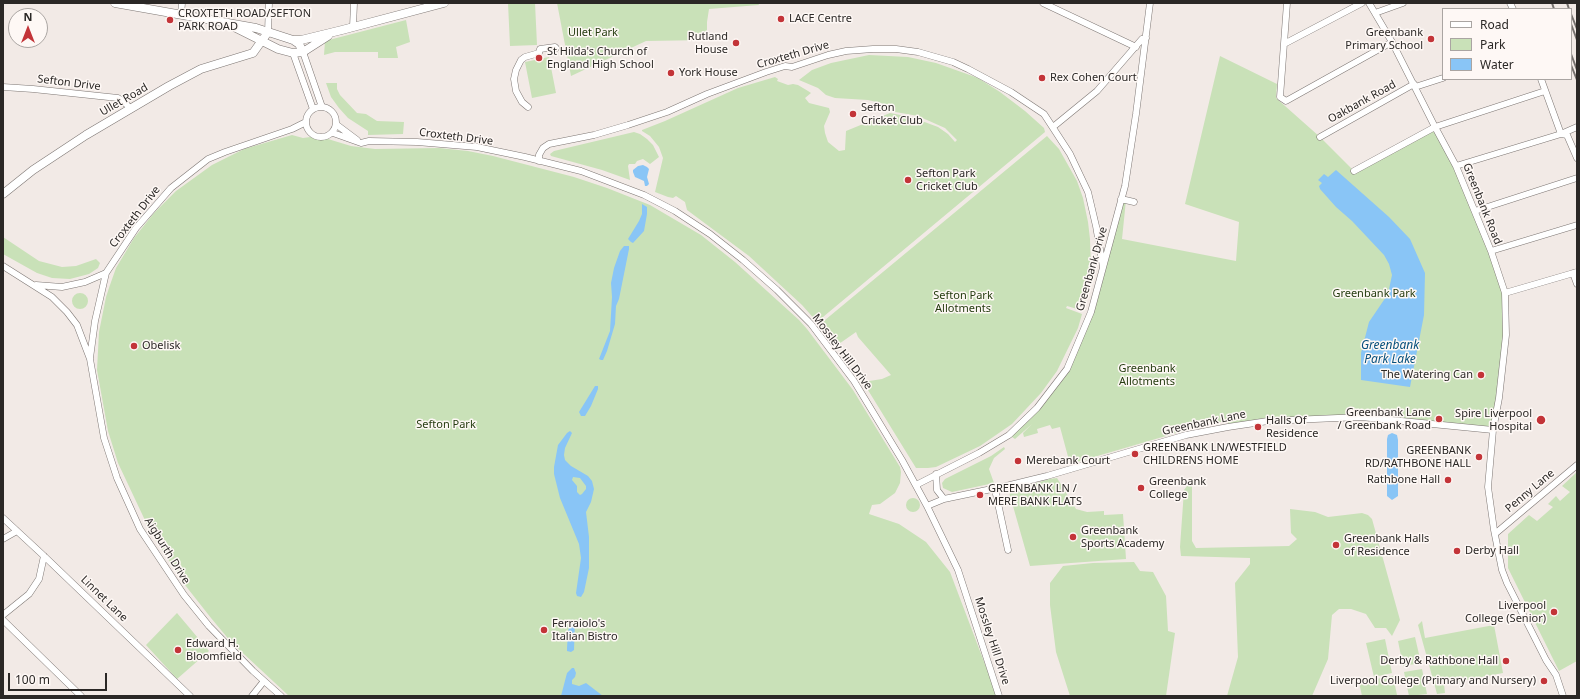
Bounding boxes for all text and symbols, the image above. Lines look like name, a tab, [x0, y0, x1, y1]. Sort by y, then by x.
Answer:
place label: CROXTETH ROAD/SEFTON PARK ROAD	[178, 7, 311, 33]
north arrow	[8, 8, 48, 48]
legend	[1442, 8, 1572, 80]
text: N	[24, 9, 32, 24]
place label: LACE Centre	[789, 12, 852, 26]
marker: LACE Centre	[776, 14, 786, 24]
marker: CROXTETH ROAD/SEFTON PARK ROAD	[165, 15, 175, 25]
text: Road	[1480, 16, 1509, 33]
park label: Ullet Park	[568, 26, 618, 40]
place label: Greenbank Primary School	[1345, 26, 1423, 52]
place label: Rutland House	[688, 30, 728, 56]
marker: Greenbank Primary School	[1426, 34, 1436, 44]
text: Park	[1480, 36, 1505, 53]
marker: Rutland House	[731, 38, 741, 48]
street label: Croxteth Drive	[755, 38, 831, 72]
place label: St Hilda's Church of England High School	[547, 45, 654, 71]
marker: St Hilda's Church of England High School	[534, 53, 544, 63]
text: Water	[1480, 56, 1514, 73]
place label: York House	[679, 66, 738, 80]
marker: York House	[666, 68, 676, 78]
place label: Rex Cohen Court	[1050, 71, 1137, 85]
street label: Sefton Drive	[37, 73, 101, 93]
marker: Rex Cohen Court	[1037, 73, 1047, 83]
street label: Oakbank Road	[1326, 78, 1398, 126]
street label: Ullet Road	[98, 81, 150, 119]
place label: Sefton Cricket Club	[861, 101, 923, 127]
marker: Sefton Cricket Club	[848, 109, 858, 119]
street label: Croxteth Drive	[418, 126, 494, 148]
street label: Greenbank Road	[1460, 161, 1504, 247]
place label: Sefton Park Cricket Club	[916, 167, 978, 193]
marker: Sefton Park Cricket Club	[903, 175, 913, 185]
street label: Croxteth Drive	[107, 184, 163, 250]
street label: Greenbank Drive	[1074, 225, 1110, 313]
park label: Greenbank Park	[1332, 287, 1416, 301]
park label: Sefton Park Allotments	[933, 289, 993, 315]
street label: Mossley Hill Drive	[809, 312, 875, 392]
place label: Obelisk	[142, 339, 180, 353]
water label: Greenbank Park Lake	[1361, 339, 1419, 367]
marker: Obelisk	[129, 341, 139, 351]
park label: Greenbank Allotments	[1118, 362, 1176, 388]
place label: The Watering Can	[1381, 368, 1473, 382]
marker: The Watering Can	[1476, 370, 1486, 380]
place label: Greenbank Lane / Greenbank Road	[1338, 406, 1431, 432]
place label: Spire Liverpool Hospital	[1455, 407, 1532, 433]
street label: Greenbank Lane	[1161, 408, 1247, 438]
place label: Halls Of Residence	[1266, 414, 1318, 440]
marker: Greenbank Lane / Greenbank Road	[1434, 414, 1444, 424]
marker: Spire Liverpool Hospital	[1535, 414, 1547, 426]
park label: Sefton Park	[416, 418, 476, 432]
marker: Halls Of Residence	[1253, 422, 1263, 432]
place label: GREENBANK LN/WESTFIELD CHILDRENS HOME	[1143, 441, 1287, 467]
place label: GREENBANK RD/RATHBONE HALL	[1365, 444, 1471, 470]
marker: GREENBANK LN/WESTFIELD CHILDRENS HOME	[1130, 449, 1140, 459]
marker: GREENBANK RD/RATHBONE HALL	[1474, 452, 1484, 462]
place label: Merebank Court	[1026, 454, 1110, 468]
marker: Merebank Court	[1013, 456, 1023, 466]
street label: Penny Lane	[1503, 467, 1557, 515]
place label: Rathbone Hall	[1367, 473, 1440, 487]
place label: Greenbank College	[1149, 475, 1206, 501]
marker: Rathbone Hall	[1443, 475, 1453, 485]
place label: GREENBANK LN / MERE BANK FLATS	[988, 482, 1082, 508]
marker: Greenbank College	[1136, 483, 1146, 493]
marker: GREENBANK LN / MERE BANK FLATS	[975, 490, 985, 500]
street label: Aigburth Drive	[141, 515, 193, 587]
place label: Greenbank Sports Academy	[1081, 524, 1164, 550]
marker: Greenbank Sports Academy	[1068, 532, 1078, 542]
place label: Greenbank Halls of Residence	[1344, 532, 1429, 558]
marker: Greenbank Halls of Residence	[1331, 540, 1341, 550]
place label: Derby Hall	[1465, 544, 1519, 558]
marker: Derby Hall	[1452, 546, 1462, 556]
street label: Linnet Lane	[78, 573, 130, 625]
street label: Mossley Hill Drive	[972, 596, 1012, 686]
place label: Liverpool College (Senior)	[1465, 599, 1546, 625]
marker: Liverpool College (Senior)	[1549, 607, 1559, 617]
place label: Ferraiolo's Italian Bistro	[552, 617, 618, 643]
marker: Ferraiolo's Italian Bistro	[539, 625, 549, 635]
place label: Edward H. Bloomfield	[186, 637, 242, 663]
marker: Edward H. Bloomfield	[173, 645, 183, 655]
place label: Derby & Rathbone Hall	[1380, 654, 1498, 668]
marker: Derby & Rathbone Hall	[1501, 656, 1511, 666]
scale bar	[10, 665, 109, 691]
text: 100 m	[15, 671, 50, 688]
place label: Liverpool College (Primary and Nursery)	[1330, 674, 1536, 688]
marker: Liverpool College (Primary and Nursery)	[1539, 676, 1549, 686]

